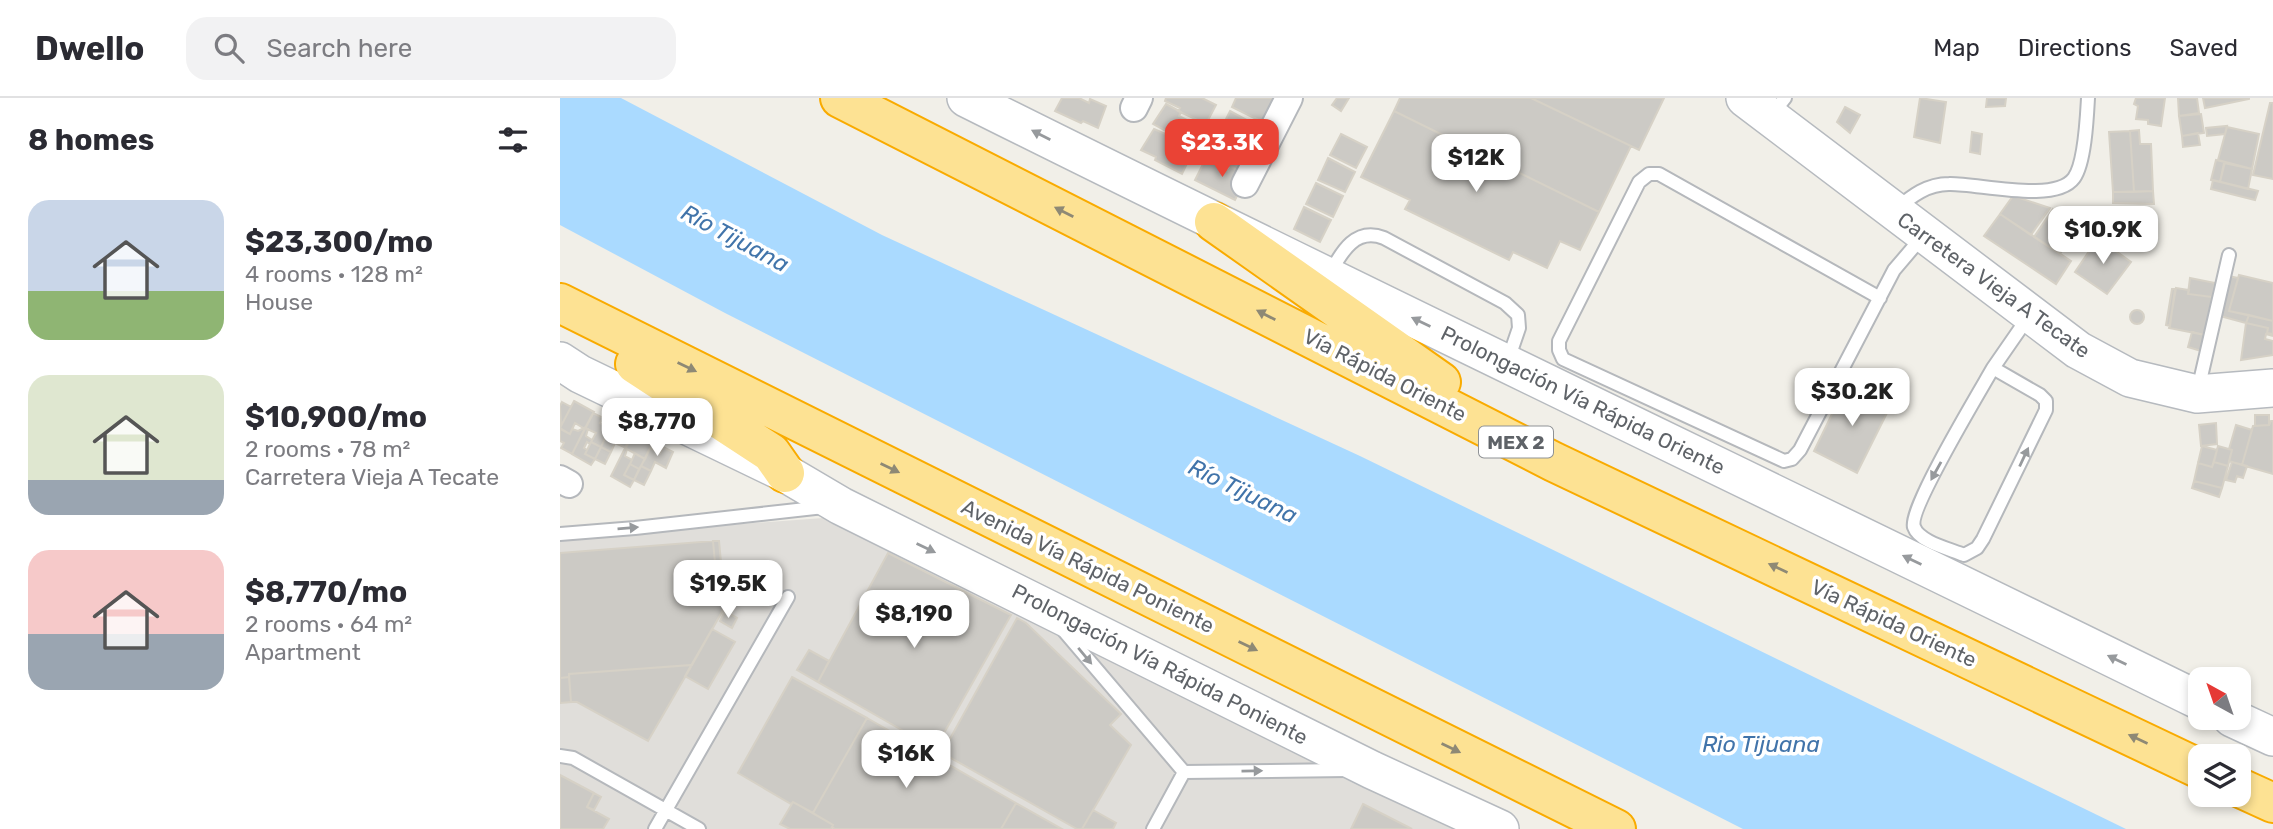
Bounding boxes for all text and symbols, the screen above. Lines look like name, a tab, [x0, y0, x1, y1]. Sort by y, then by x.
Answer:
search box	[186, 17, 676, 80]
text: Dwello	[35, 29, 144, 68]
icon: search	[210, 29, 248, 67]
text: Search here	[266, 33, 412, 64]
text: Map	[1933, 34, 1980, 62]
text: Directions	[2018, 34, 2131, 62]
text: Saved	[2169, 34, 2238, 62]
pin: $23.3K	[1165, 120, 1279, 179]
icon: filters	[494, 121, 532, 159]
text: 8 homes	[28, 122, 154, 158]
text: $23.3K	[1181, 128, 1263, 156]
one-way arrow	[1031, 130, 1051, 141]
pin: $12K	[1435, 134, 1517, 194]
text: $12K	[1448, 143, 1505, 171]
water label: Río Tijuana	[676, 198, 794, 278]
one-way arrow	[1054, 206, 1074, 217]
pin: $10.9K	[2046, 206, 2160, 266]
street label: Carretera Vieja A Tecate	[1893, 207, 2095, 363]
text: $10.9K	[2064, 215, 2142, 243]
text: $23,300/mo	[245, 224, 433, 260]
icon: home	[84, 228, 168, 312]
text: 4 rooms · 128 m²	[245, 260, 423, 288]
text: House	[245, 288, 313, 316]
one-way arrow	[1256, 310, 1276, 321]
one-way arrow	[1411, 316, 1431, 327]
street label: Prolongación Vía Rápida Oriente	[1437, 320, 1729, 480]
street label: Vía Rápida Oriente	[1299, 323, 1471, 427]
one-way arrow	[677, 361, 697, 372]
pin: $30.2K	[1795, 368, 1909, 428]
text: $30.2K	[1811, 377, 1893, 405]
pin: $8,770	[600, 398, 714, 458]
text: $10,900/mo	[245, 399, 427, 435]
icon: home	[84, 403, 168, 487]
text: $8,770	[618, 407, 696, 435]
road number: MEX 2	[1479, 426, 1553, 458]
text: 2 rooms · 78 m²	[245, 435, 410, 463]
one-way arrow	[2019, 447, 2030, 467]
water label: Río Tijuana	[1184, 453, 1302, 529]
one-way arrow	[1930, 461, 1942, 481]
one-way arrow	[881, 462, 901, 474]
text: Carretera Vieja A Tecate	[245, 463, 499, 491]
street label: Avenida Vía Rápida Poniente	[958, 494, 1218, 638]
one-way arrow	[617, 522, 639, 533]
one-way arrow	[916, 542, 936, 553]
one-way arrow	[1902, 555, 1922, 566]
pin: $19.5K	[671, 560, 785, 620]
one-way arrow	[1768, 562, 1788, 574]
text: $19.5K	[690, 569, 767, 597]
text: $8,770/mo	[245, 574, 407, 610]
street label: Vía Rápida Oriente	[1807, 574, 1981, 672]
icon: home	[84, 578, 168, 662]
street label: Prolongación Vía Rápida Poniente	[1008, 578, 1312, 750]
pin: $8,190	[857, 590, 971, 650]
text: $8,190	[875, 599, 953, 627]
text: 2 rooms · 64 m²	[245, 610, 412, 638]
text: Apartment	[245, 638, 361, 666]
one-way arrow	[1238, 641, 1258, 652]
one-way arrow	[1077, 648, 1092, 665]
one-way arrow	[2107, 655, 2127, 666]
north arrow	[2188, 667, 2250, 730]
map controls	[2188, 667, 2251, 807]
pin: $16K	[865, 730, 947, 790]
water label: Rio Tijuana	[1702, 730, 1820, 758]
one-way arrow	[2128, 734, 2148, 745]
text: $16K	[877, 739, 935, 767]
one-way arrow	[1441, 742, 1461, 753]
button: layers	[2188, 744, 2251, 807]
one-way arrow	[1242, 765, 1264, 777]

